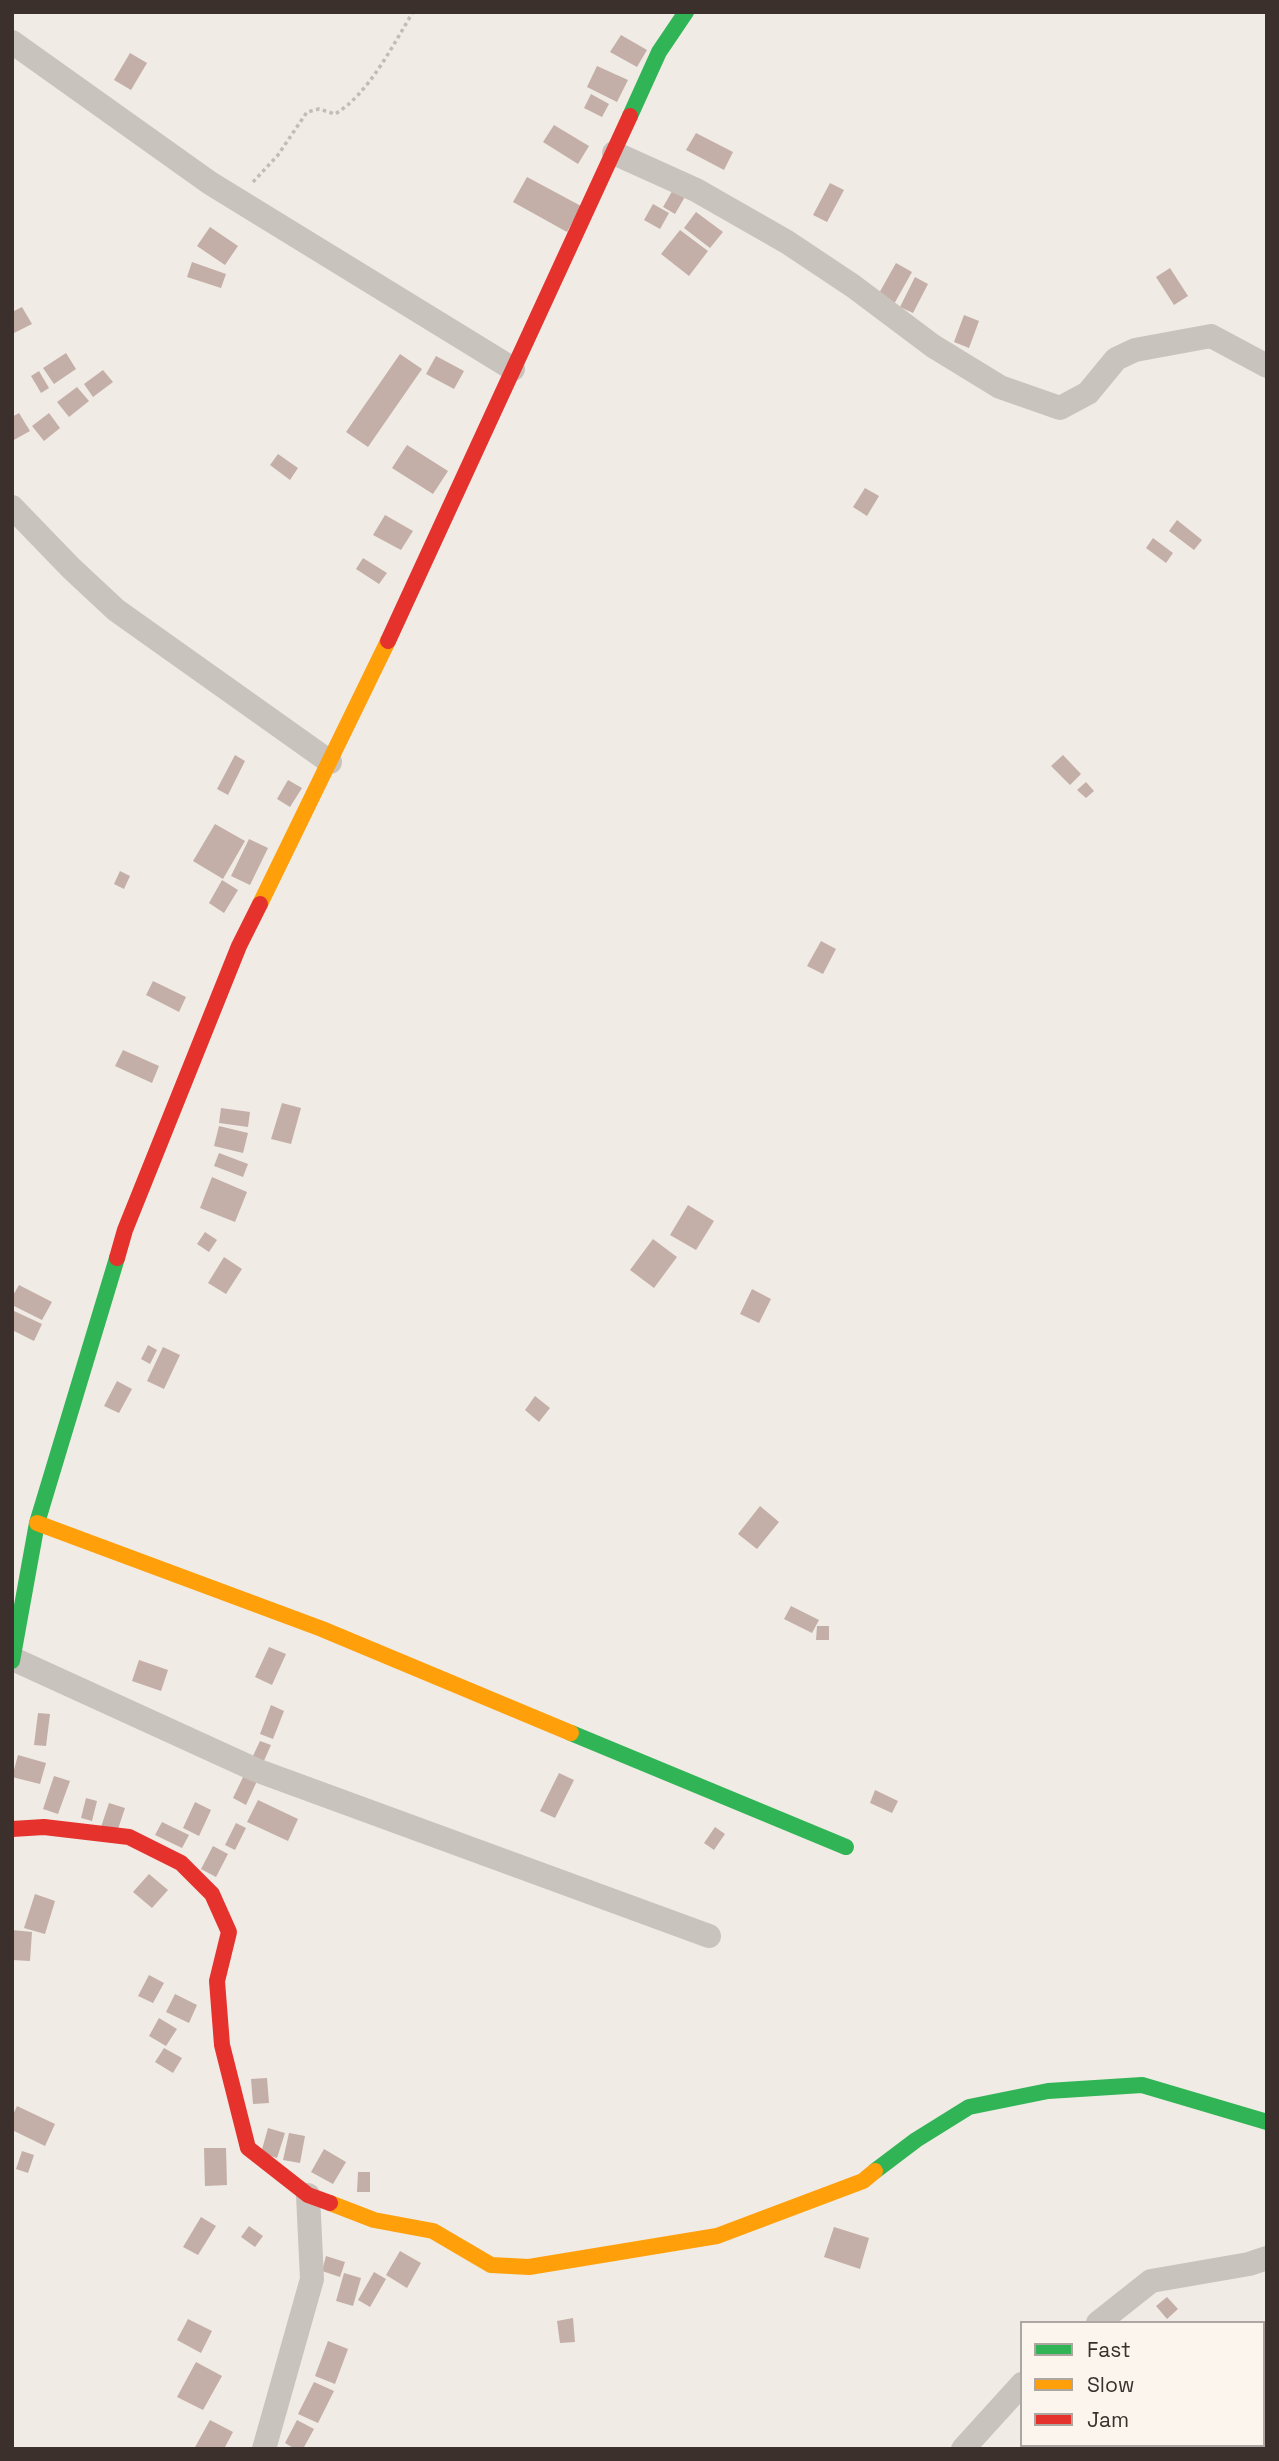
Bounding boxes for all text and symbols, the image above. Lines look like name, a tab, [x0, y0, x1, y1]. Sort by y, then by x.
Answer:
legend	[1020, 2321, 1265, 2447]
text: Fast	[1087, 2336, 1131, 2363]
text: Slow	[1087, 2371, 1135, 2398]
text: Jam	[1087, 2406, 1129, 2433]

